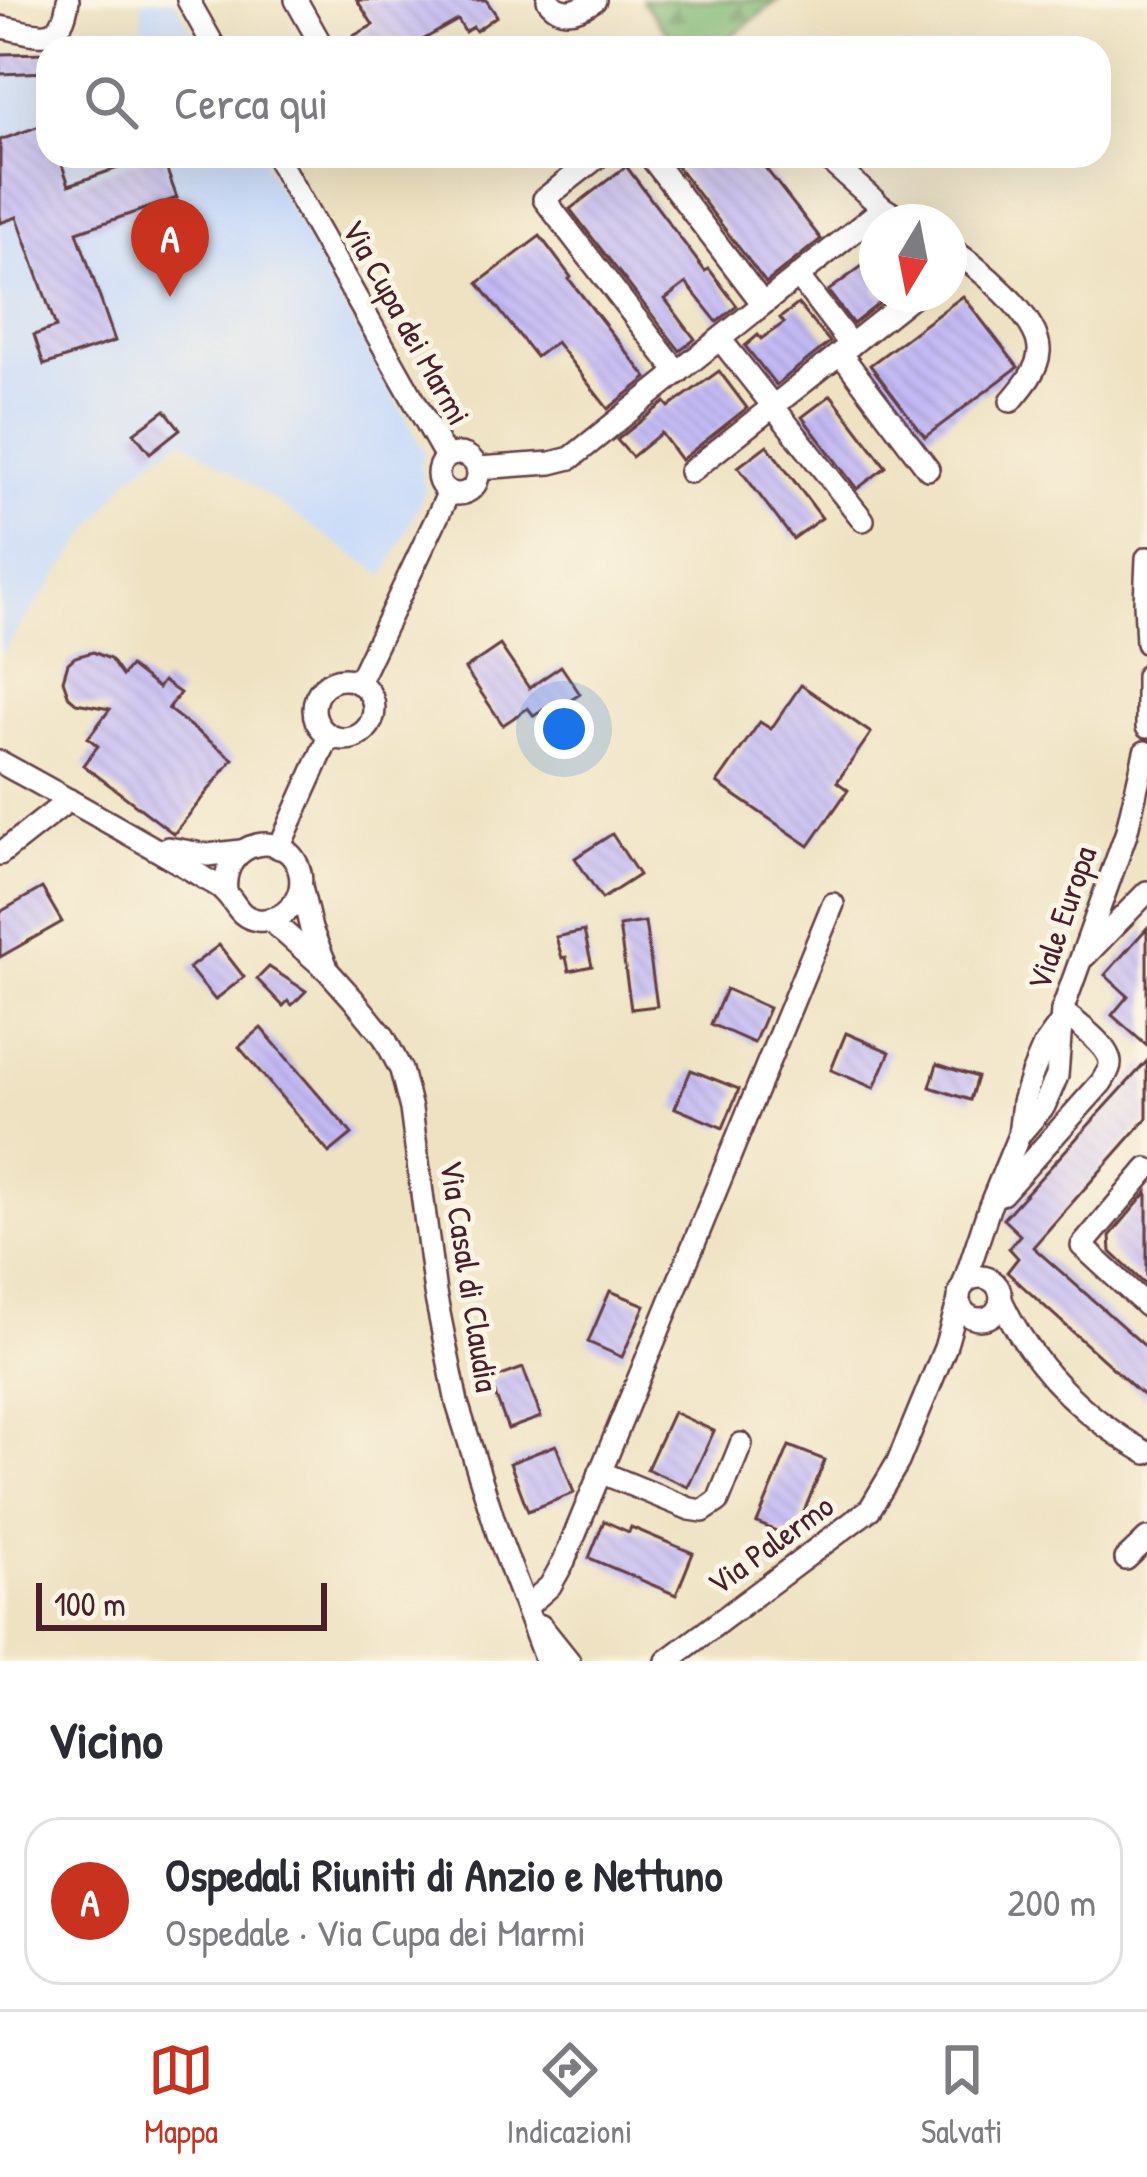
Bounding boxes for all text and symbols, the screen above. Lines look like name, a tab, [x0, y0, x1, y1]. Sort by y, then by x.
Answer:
search box	[36, 36, 1111, 168]
icon: search	[78, 69, 144, 135]
text: Cerca qui	[174, 72, 328, 133]
pin: A	[131, 198, 209, 297]
north arrow	[859, 204, 967, 312]
street label: Via Cupa dei Marmi	[331, 211, 482, 433]
your location	[534, 699, 594, 759]
street label: Viale Europa	[1016, 840, 1107, 996]
street label: Via Casal di Claudia	[430, 1157, 510, 1395]
street label: Via Palermo	[698, 1483, 842, 1605]
scale bar	[36, 1577, 327, 1630]
text: 100 m	[54, 1582, 126, 1626]
text: Vicino	[48, 1705, 163, 1774]
text: Ospedali Riuniti di Anzio e Nettuno	[165, 1844, 723, 1905]
text: A	[80, 1875, 100, 1928]
text: 200 m	[1007, 1875, 1096, 1928]
text: Ospedale · Via Cupa dei Marmi	[165, 1905, 586, 1958]
tab: Mappa	[144, 2037, 218, 2153]
tab: Indicazioni	[507, 2037, 632, 2153]
tab: Salvati	[921, 2037, 1003, 2153]

